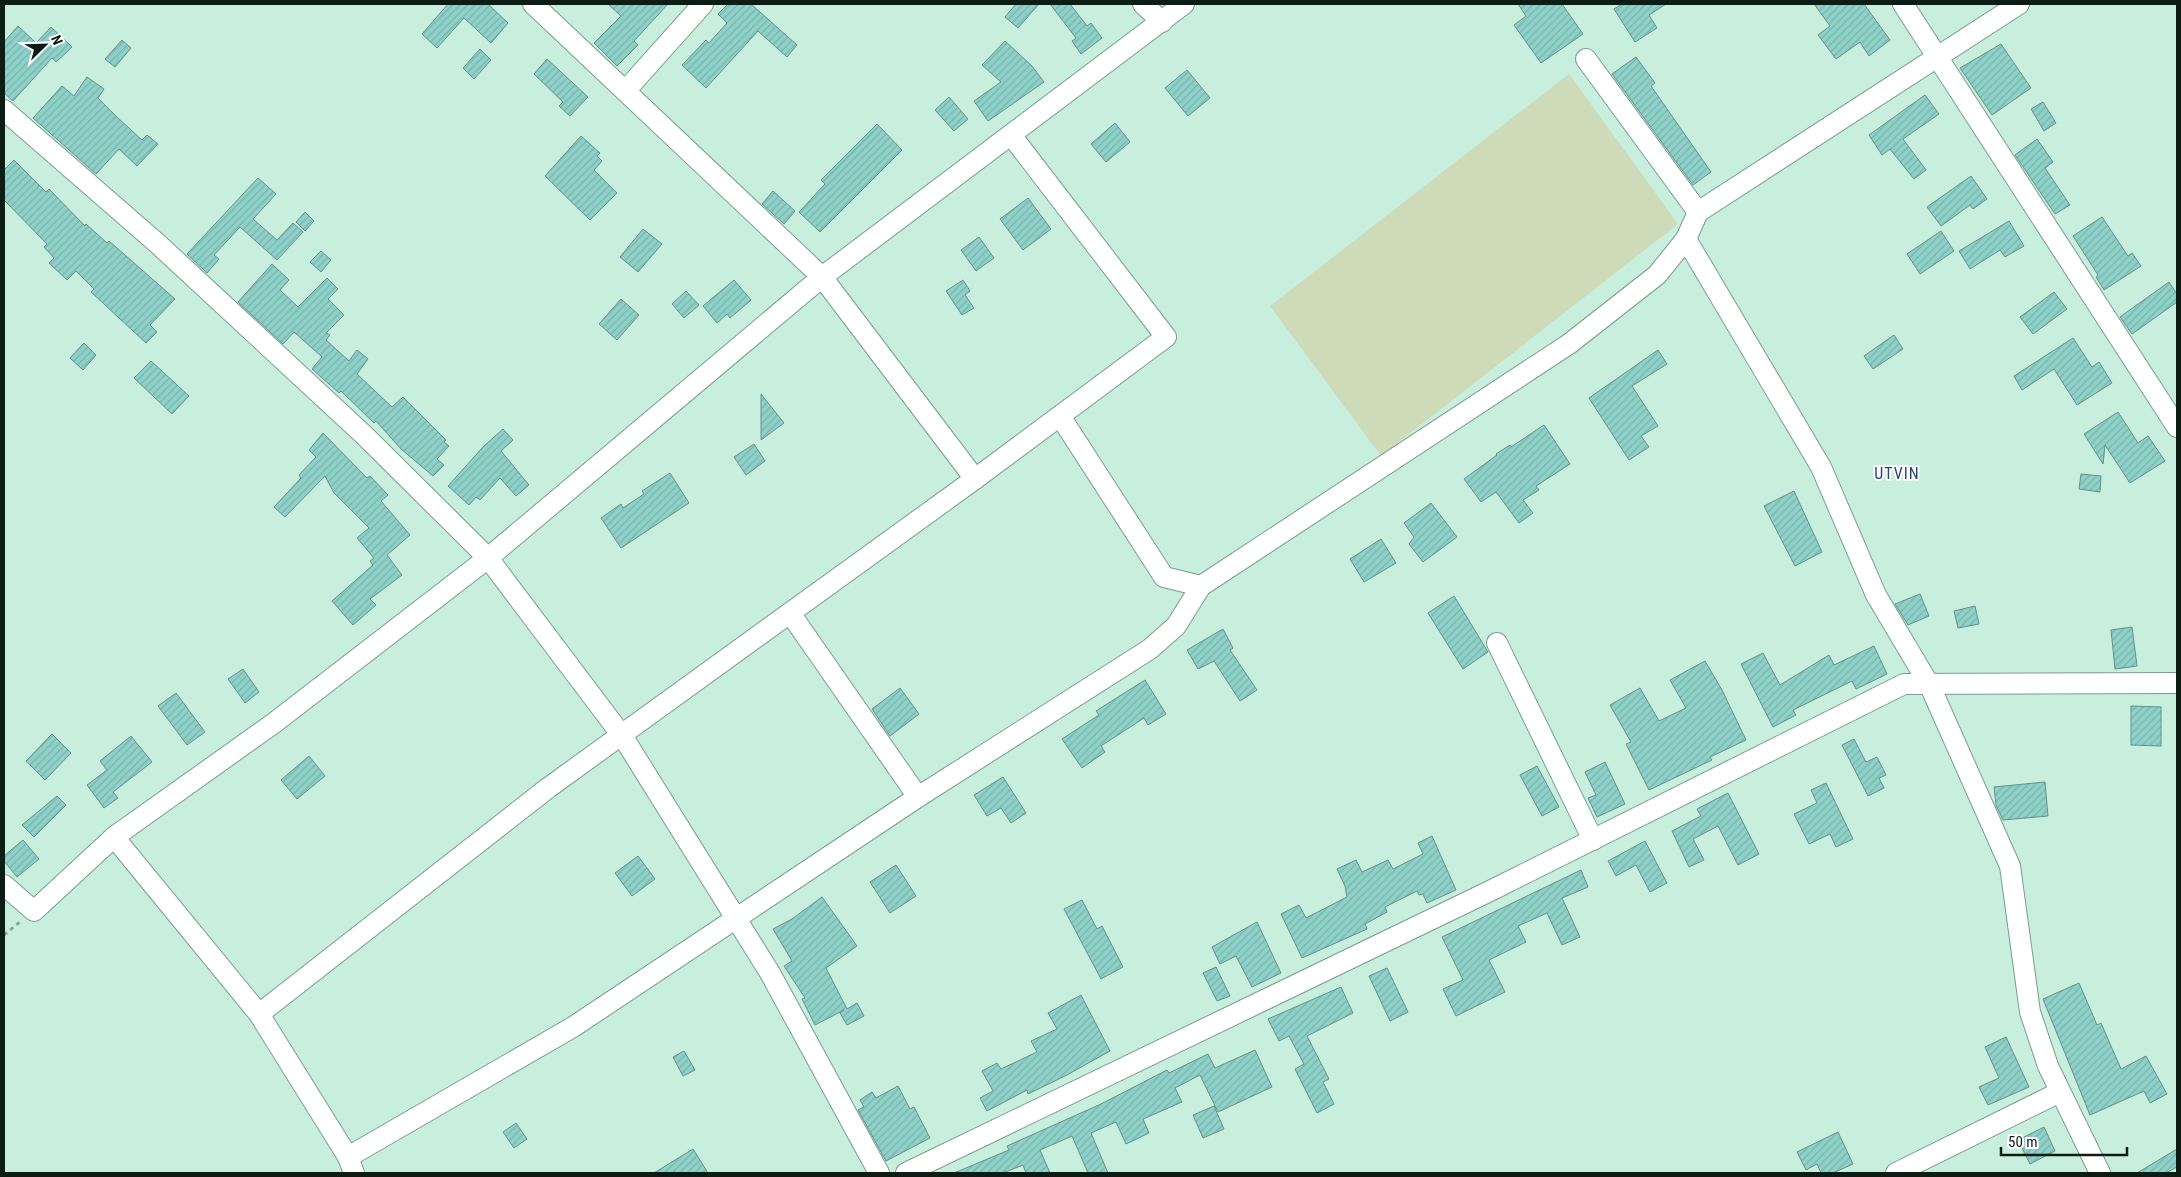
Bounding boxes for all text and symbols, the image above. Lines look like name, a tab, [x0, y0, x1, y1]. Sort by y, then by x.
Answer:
north arrow	[20, 20, 70, 70]
text: N	[48, 33, 66, 47]
district label: UTVIN	[1874, 464, 1920, 483]
scale bar	[2001, 1124, 2127, 1156]
text: 50 m	[2008, 1133, 2038, 1151]

